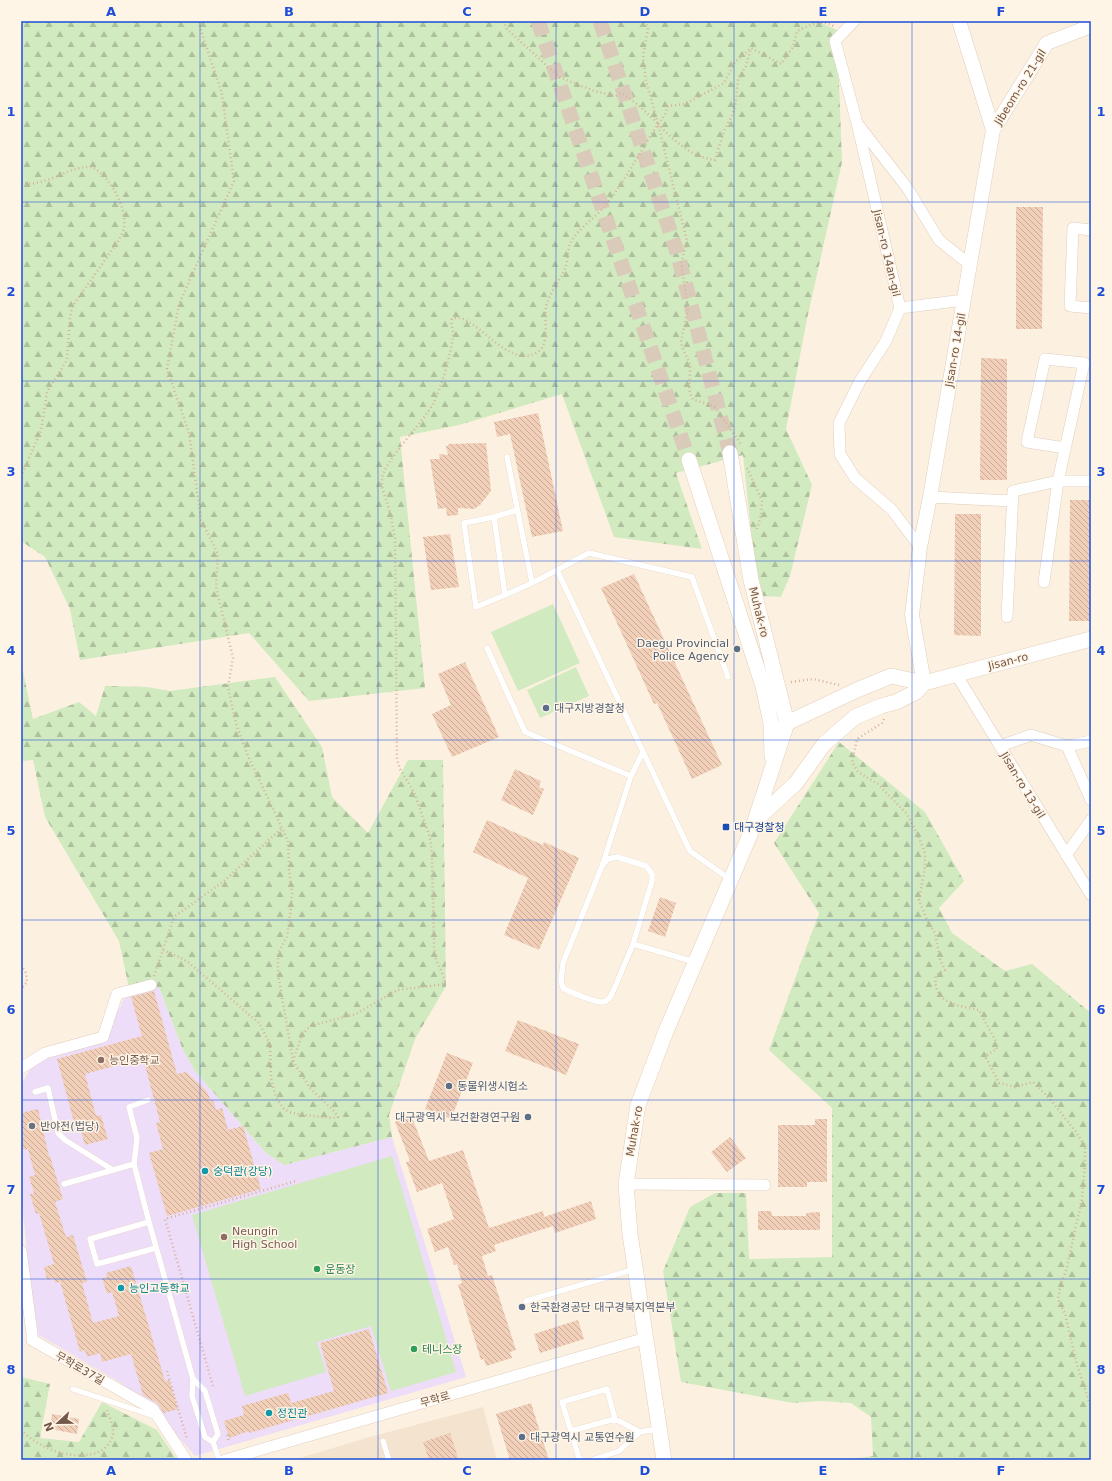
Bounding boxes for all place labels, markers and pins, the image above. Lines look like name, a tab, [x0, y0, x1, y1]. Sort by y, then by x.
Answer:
place label: Daegu Provincial Police Agency	[637, 637, 729, 663]
marker: Daegu Provincial Police Agency	[732, 644, 742, 654]
place label: 대구지방경찰청	[554, 702, 625, 715]
marker: 대구지방경찰청	[541, 703, 551, 713]
place label: 대구경찰청	[734, 821, 785, 834]
marker: 대구경찰청	[721, 822, 731, 832]
place label: 능인중학교	[109, 1054, 160, 1067]
marker: 능인중학교	[96, 1055, 106, 1065]
place label: 동물위생시험소	[457, 1080, 528, 1093]
marker: 동물위생시험소	[444, 1081, 454, 1091]
place label: 대구광역시 보건환경연구원	[395, 1111, 520, 1124]
marker: 대구광역시 보건환경연구원	[523, 1112, 533, 1122]
place label: 반야전(법당)	[40, 1120, 99, 1133]
marker: 반야전(법당)	[27, 1121, 37, 1131]
place label: 숭덕관(강당)	[213, 1165, 272, 1178]
marker: 숭덕관(강당)	[200, 1166, 210, 1176]
place label: Neungin High School	[232, 1225, 297, 1251]
marker: Neungin High School	[219, 1232, 229, 1242]
place label: 운동장	[325, 1263, 355, 1276]
marker: 운동장	[312, 1264, 322, 1274]
place label: 능인고등학교	[129, 1282, 190, 1295]
marker: 능인고등학교	[116, 1283, 126, 1293]
place label: 한국환경공단 대구경북지역본부	[530, 1301, 675, 1314]
marker: 한국환경공단 대구경북지역본부	[517, 1302, 527, 1312]
place label: 테니스장	[422, 1343, 462, 1356]
marker: 테니스장	[409, 1344, 419, 1354]
place label: 정진관	[277, 1407, 307, 1420]
marker: 정진관	[264, 1408, 274, 1418]
place label: 대구광역시 교통연수원	[530, 1431, 635, 1444]
marker: 대구광역시 교통연수원	[517, 1432, 527, 1442]

